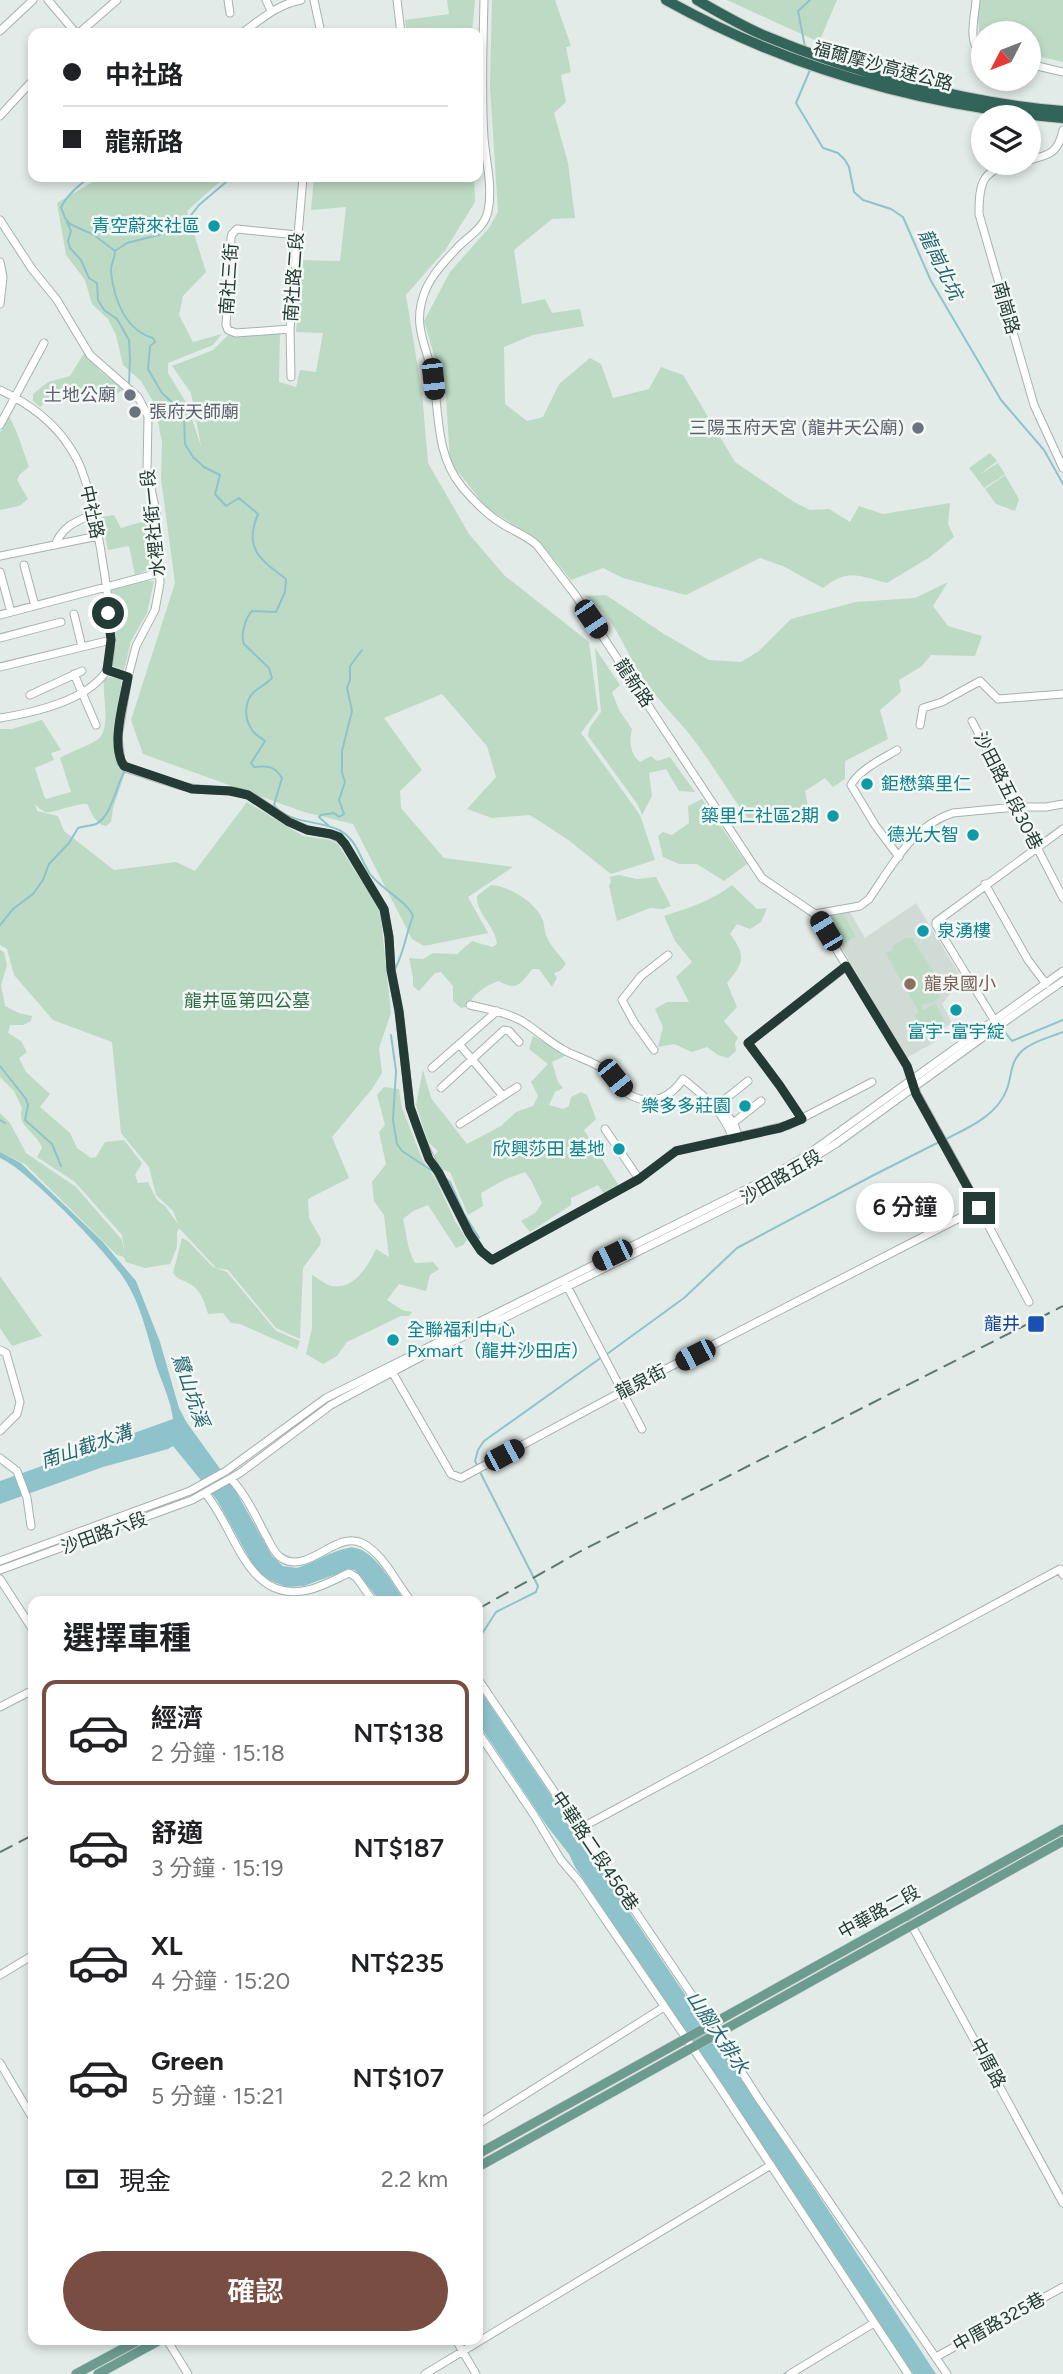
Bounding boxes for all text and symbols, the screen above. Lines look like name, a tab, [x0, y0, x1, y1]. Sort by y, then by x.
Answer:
north arrow	[971, 21, 1041, 91]
map controls	[971, 21, 1041, 175]
street label: 福爾摩沙高速公路	[811, 37, 955, 95]
text: 中社路	[105, 59, 183, 91]
button: layers	[971, 105, 1041, 175]
text: 龍新路	[105, 126, 183, 158]
place label: 青空蔚來社區	[92, 215, 200, 237]
marker: 青空蔚來社區	[206, 218, 222, 234]
water label: 龍崗北坑	[914, 225, 969, 306]
street label: 南社路二段	[280, 231, 308, 323]
street label: 南社三街	[216, 242, 242, 316]
street label: 南崗路	[988, 279, 1024, 337]
car	[421, 357, 446, 401]
place label: 土地公廟	[44, 384, 116, 406]
marker: 土地公廟	[122, 387, 138, 403]
place label: 張府天師廟	[149, 401, 239, 423]
marker: 張府天師廟	[127, 404, 143, 420]
place label: 三陽玉府天宮 (龍井天公廟)	[689, 417, 904, 439]
marker: 三陽玉府天宮 (龍井天公廟)	[910, 420, 926, 436]
street label: 水裡社街一段	[136, 468, 170, 578]
street label: 中社路	[76, 483, 108, 541]
car	[571, 596, 612, 642]
route start	[92, 597, 124, 629]
street label: 龍新路	[610, 654, 658, 712]
street label: 沙田路五段30巷	[969, 728, 1047, 854]
place label: 鉅懋築里仁	[881, 773, 971, 795]
marker: 鉅懋築里仁	[859, 776, 875, 792]
place label: 築里仁社區2期	[701, 805, 819, 827]
marker: 築里仁社區2期	[825, 808, 841, 824]
place label: 德光大智	[887, 824, 959, 846]
marker: 德光大智	[965, 827, 981, 843]
car	[807, 908, 846, 954]
place label: 泉湧樓	[937, 920, 991, 942]
marker: 泉湧樓	[915, 923, 931, 939]
place label: 龍泉國小	[924, 973, 996, 995]
marker: 龍泉國小	[902, 976, 918, 992]
park label: 龍井區第四公墓	[184, 990, 310, 1012]
marker: 富宇-富宇綻	[948, 1002, 964, 1018]
place label: 富宇-富宇綻	[907, 1021, 1005, 1043]
car	[594, 1055, 637, 1101]
place label: 樂多多莊園	[641, 1095, 731, 1117]
marker: 樂多多莊園	[737, 1098, 753, 1114]
place label: 欣興莎田 基地	[493, 1138, 605, 1160]
marker: 欣興莎田 基地	[611, 1141, 627, 1157]
street label: 沙田路五段	[737, 1145, 825, 1209]
callout: 6 分鐘	[856, 1184, 954, 1232]
route end	[963, 1192, 995, 1224]
text: 6 分鐘	[873, 1193, 937, 1221]
car	[589, 1236, 636, 1274]
place label: 龍井	[984, 1313, 1020, 1335]
marker: 龍井	[1026, 1314, 1046, 1334]
place label: 全聯福利中心 Pxmart（龍井沙田店）	[407, 1319, 589, 1362]
marker: 全聯福利中心 Pxmart（龍井沙田店）	[385, 1332, 401, 1348]
car	[672, 1336, 719, 1374]
water label: 鷺山坑溪	[167, 1350, 215, 1433]
street label: 龍泉街	[612, 1360, 670, 1404]
water label: 南山截水溝	[37, 1419, 138, 1473]
car	[481, 1436, 528, 1474]
street label: 沙田路六段	[58, 1507, 150, 1559]
text: 選擇車種	[63, 1619, 191, 1657]
icon: car	[67, 1701, 130, 1764]
text: 經濟	[151, 1702, 203, 1734]
text: NT$138	[353, 1717, 444, 1749]
text: 2 分鐘 · 15:18	[151, 1739, 285, 1767]
street label: 中華路二段456巷	[547, 1787, 643, 1915]
icon: car	[67, 1816, 130, 1879]
text: 舒適	[151, 1817, 203, 1849]
text: NT$187	[353, 1832, 444, 1864]
text: 3 分鐘 · 15:19	[151, 1854, 283, 1882]
street label: 中華路二段	[834, 1881, 924, 1943]
text: XL	[151, 1930, 183, 1962]
icon: car	[67, 1931, 130, 1994]
text: NT$235	[350, 1947, 444, 1979]
text: 4 分鐘 · 15:20	[151, 1967, 290, 1995]
water label: 山腳大排水	[681, 1986, 754, 2079]
street label: 中厝路	[966, 2034, 1010, 2092]
text: Green	[151, 2045, 224, 2077]
icon: car	[67, 2046, 130, 2109]
text: NT$107	[353, 2062, 444, 2094]
text: 5 分鐘 · 15:21	[151, 2082, 284, 2110]
icon: cash	[63, 2160, 101, 2198]
text: 現金	[119, 2165, 171, 2197]
text: 2.2 km	[381, 2165, 448, 2193]
button: 確認	[63, 2251, 448, 2331]
street label: 中厝路325巷	[949, 2288, 1049, 2356]

